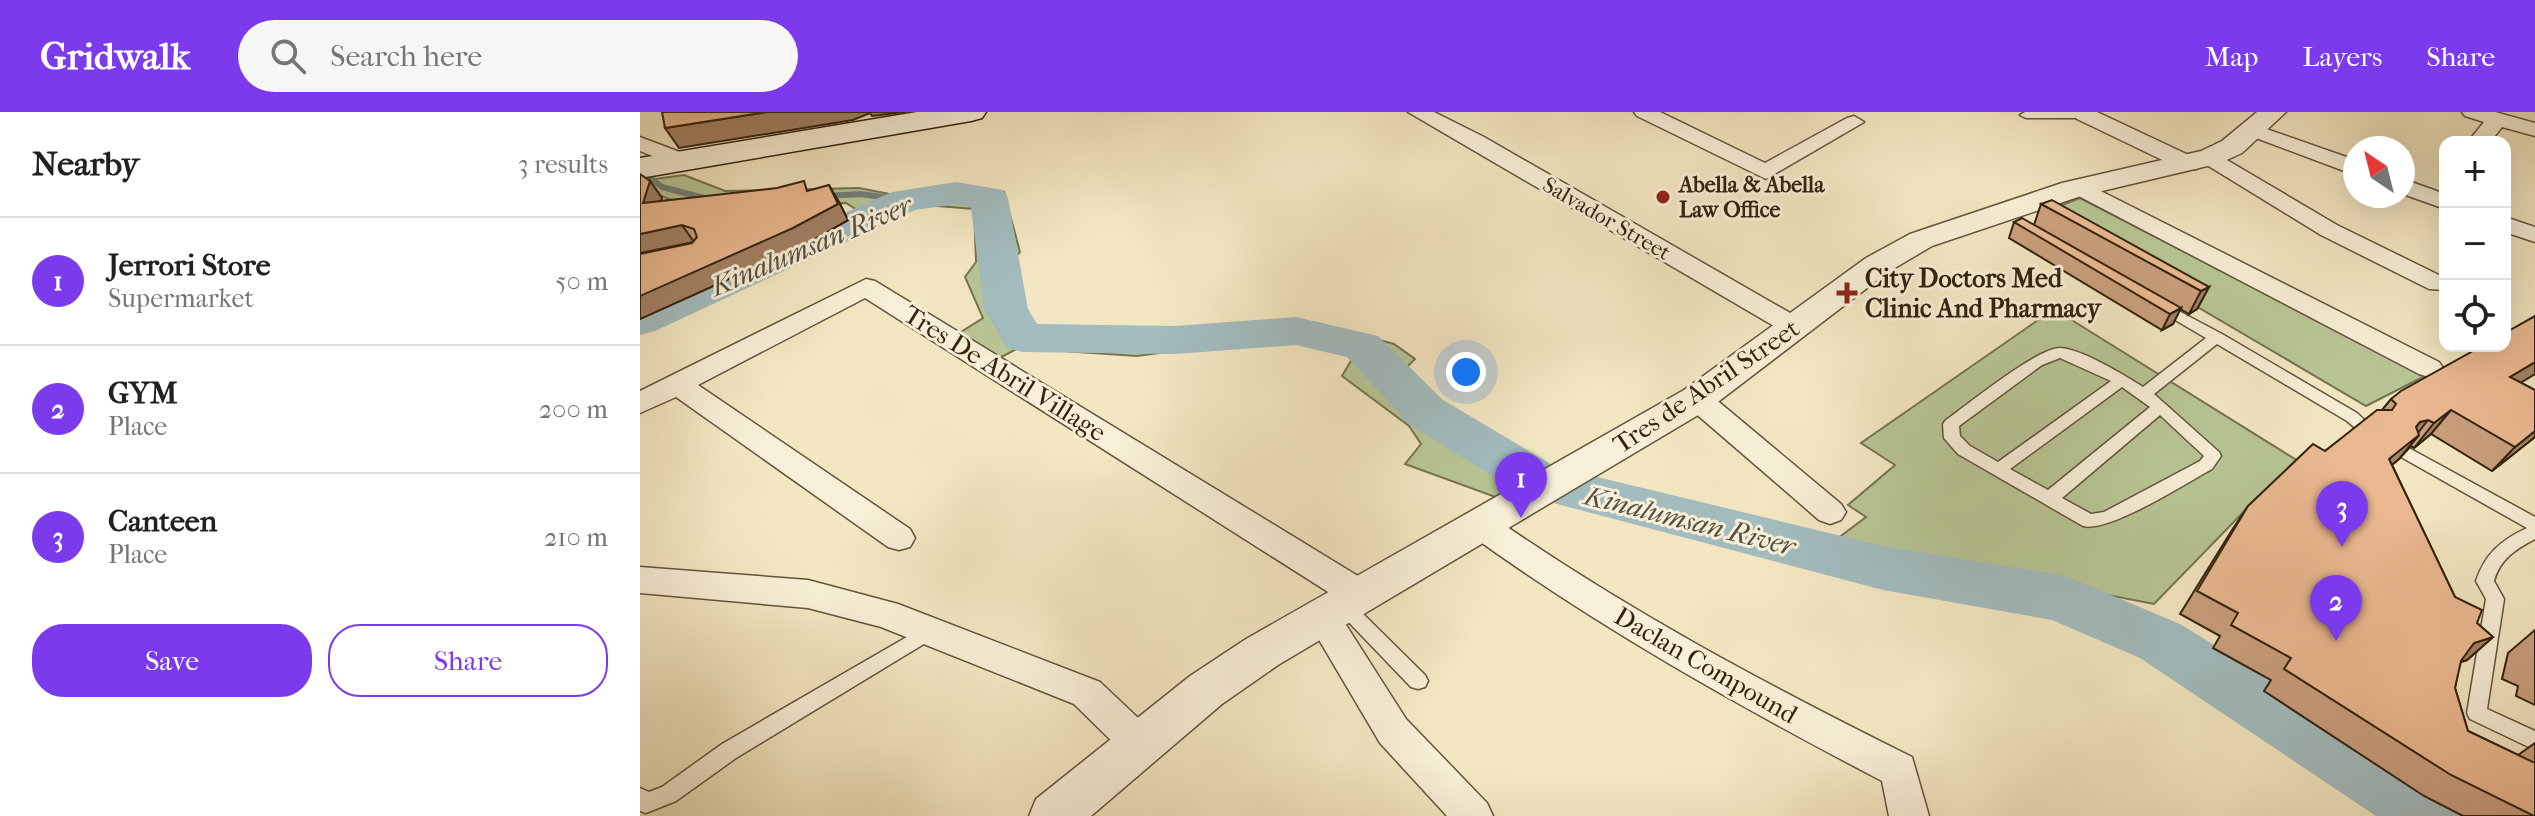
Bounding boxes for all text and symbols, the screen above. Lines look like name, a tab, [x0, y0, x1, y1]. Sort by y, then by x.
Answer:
search box	[238, 20, 798, 92]
text: Gridwalk	[40, 34, 190, 79]
icon: search	[266, 34, 310, 78]
text: Search here	[330, 39, 482, 74]
text: Map	[2205, 40, 2258, 73]
text: Layers	[2302, 40, 2382, 73]
text: Share	[2426, 40, 2495, 73]
north arrow	[2343, 136, 2415, 208]
map controls	[2439, 136, 2511, 352]
button: +	[2439, 136, 2511, 208]
text: Nearby	[32, 144, 139, 184]
text: 3 results	[518, 149, 608, 180]
street label: Salvador Street	[1538, 172, 1675, 266]
place label: Abella & Abella Law Office	[1677, 172, 1825, 223]
water label: Kinalumsan River	[704, 187, 919, 304]
marker: Abella & Abella Law Office	[1654, 188, 1672, 206]
button: −	[2439, 208, 2511, 280]
text: Jerrori Store	[108, 248, 271, 283]
place label: City Doctors Med Clinic And Pharmacy	[1865, 263, 2103, 324]
text: 1	[53, 266, 63, 297]
text: 50 m	[555, 266, 608, 297]
button: locate	[2439, 280, 2511, 352]
marker: City Doctors Med Clinic And Pharmacy	[1836, 282, 1858, 304]
text: Supermarket	[108, 283, 254, 314]
street label: Tres De Abril Village	[898, 299, 1112, 448]
street label: Tres de Abril Street	[1607, 312, 1806, 460]
your location	[1446, 352, 1486, 392]
text: GYM	[108, 376, 177, 411]
text: 2	[51, 394, 65, 425]
text: 200 m	[539, 394, 608, 425]
text: Place	[108, 411, 167, 442]
pin: 1	[1495, 452, 1547, 518]
water label: Kinalumsan River	[1579, 478, 1801, 563]
pin: 3	[2316, 481, 2368, 547]
text: Canteen	[108, 504, 217, 539]
text: 3	[53, 522, 63, 553]
text: 210 m	[544, 522, 608, 553]
text: Place	[108, 539, 167, 570]
pin: 2	[2310, 575, 2362, 641]
street label: Daclan Compound	[1609, 600, 1804, 731]
button: Save	[32, 624, 312, 697]
button: Share	[328, 624, 608, 697]

